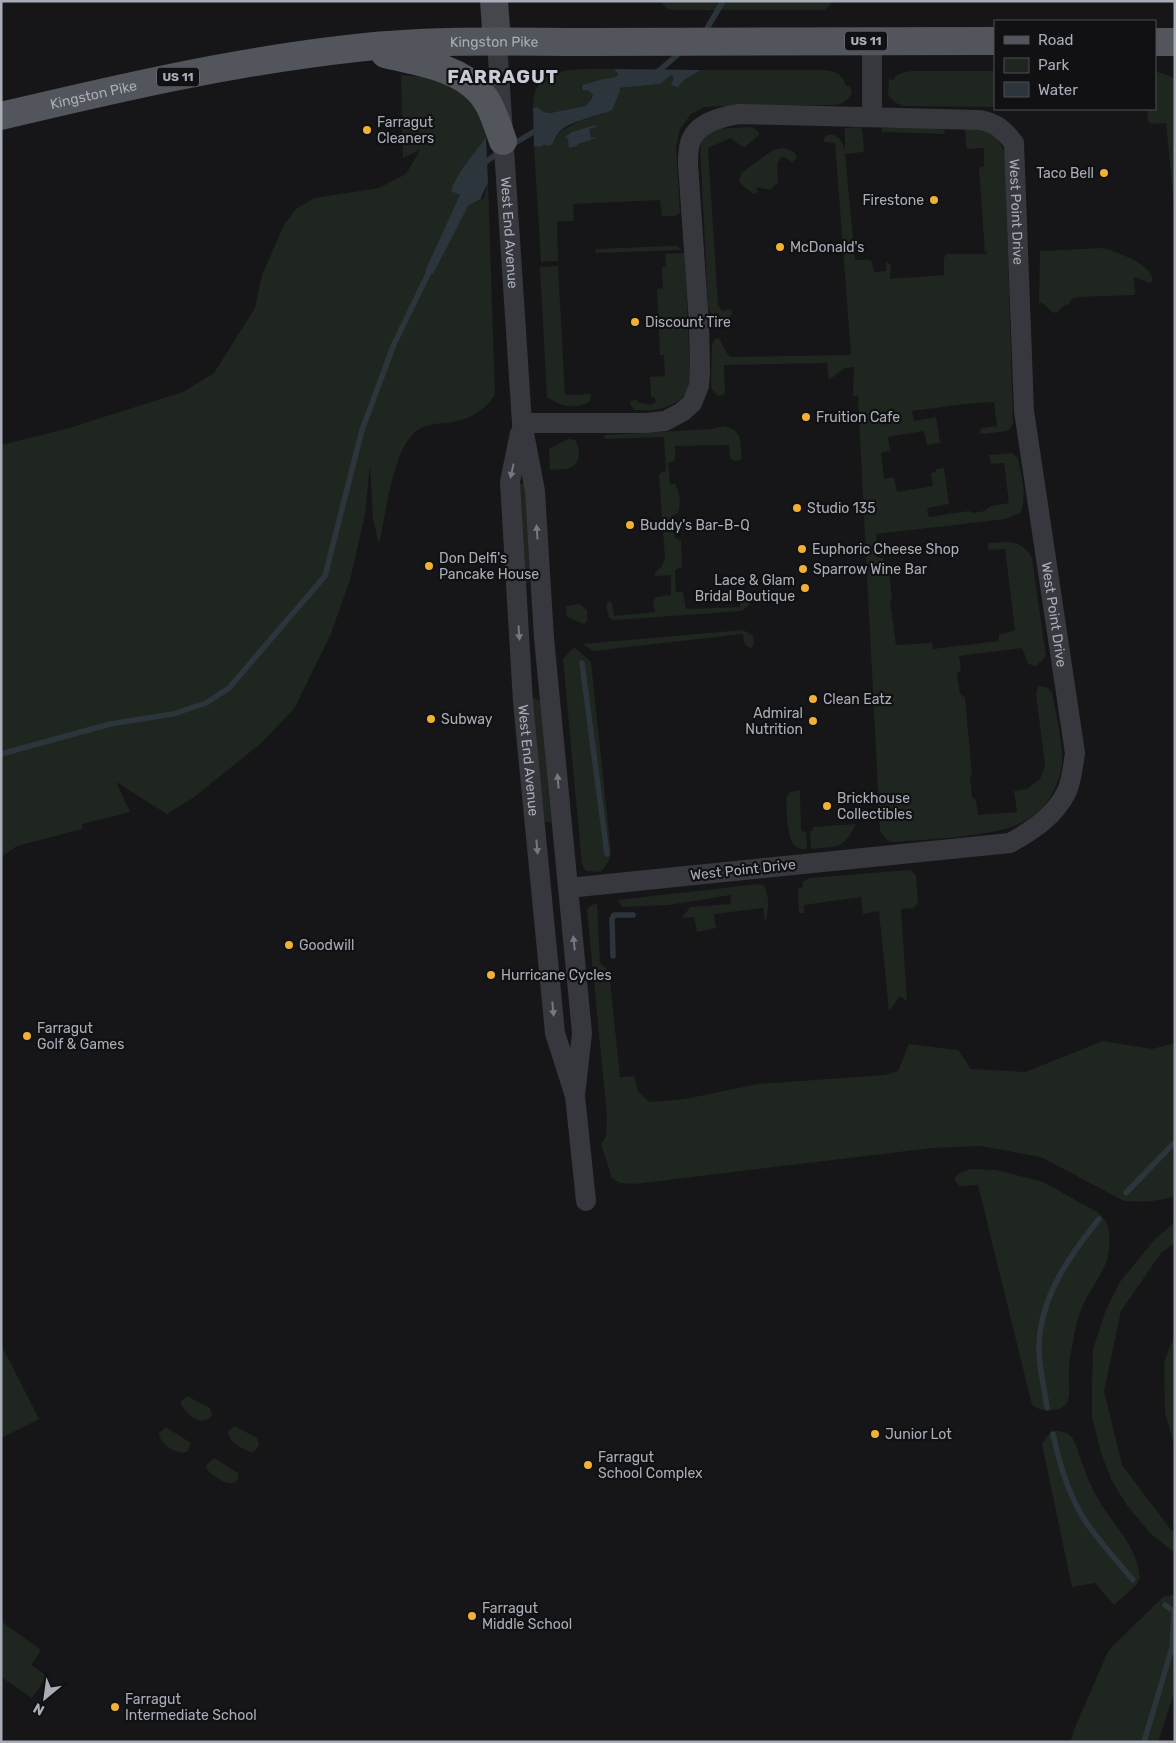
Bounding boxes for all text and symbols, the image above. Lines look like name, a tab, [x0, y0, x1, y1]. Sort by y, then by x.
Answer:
legend	[994, 20, 1156, 110]
road number: US 11	[845, 31, 887, 50]
text: Road	[1038, 31, 1074, 49]
street label: Kingston Pike	[450, 33, 539, 50]
text: Park	[1038, 56, 1069, 74]
district label: FARRAGUT	[447, 65, 559, 88]
road number: US 11	[157, 68, 199, 86]
street label: Kingston Pike	[49, 77, 139, 113]
text: Water	[1038, 81, 1078, 99]
place label: Farragut Cleaners	[377, 114, 434, 147]
marker: Farragut Cleaners	[361, 124, 373, 136]
street label: West Point Drive	[1006, 159, 1027, 265]
place label: Taco Bell	[1036, 165, 1094, 182]
marker: Taco Bell	[1098, 167, 1110, 179]
street label: West End Avenue	[497, 176, 522, 289]
place label: Firestone	[862, 192, 924, 209]
marker: Firestone	[928, 194, 940, 206]
place label: McDonald's	[790, 239, 864, 256]
marker: McDonald's	[774, 241, 786, 253]
place label: Discount Tire	[645, 314, 731, 331]
marker: Discount Tire	[629, 316, 641, 328]
place label: Fruition Cafe	[816, 409, 900, 426]
marker: Fruition Cafe	[800, 411, 812, 423]
one-way arrow	[508, 463, 516, 479]
place label: Studio 135	[807, 500, 876, 517]
marker: Studio 135	[791, 502, 803, 514]
place label: Buddy's Bar-B-Q	[640, 517, 750, 534]
marker: Buddy's Bar-B-Q	[624, 519, 636, 531]
one-way arrow	[533, 524, 541, 540]
place label: Euphoric Cheese Shop	[812, 541, 959, 558]
marker: Euphoric Cheese Shop	[796, 543, 808, 555]
place label: Don Delfi's Pancake House	[439, 550, 539, 583]
marker: Don Delfi's Pancake House	[423, 560, 435, 572]
place label: Sparrow Wine Bar	[813, 561, 928, 578]
street label: West Point Drive	[1038, 561, 1071, 668]
marker: Sparrow Wine Bar	[797, 563, 809, 575]
place label: Lace & Glam Bridal Boutique	[695, 572, 795, 605]
marker: Lace & Glam Bridal Boutique	[799, 582, 811, 594]
one-way arrow	[516, 625, 524, 641]
place label: Clean Eatz	[823, 691, 892, 708]
marker: Clean Eatz	[807, 693, 819, 705]
street label: West End Avenue	[515, 704, 543, 817]
place label: Admiral Nutrition	[745, 705, 803, 738]
place label: Subway	[441, 711, 493, 728]
marker: Subway	[425, 713, 437, 725]
marker: Admiral Nutrition	[807, 715, 819, 727]
one-way arrow	[554, 773, 562, 789]
place label: Brickhouse Collectibles	[837, 790, 912, 823]
marker: Brickhouse Collectibles	[821, 800, 833, 812]
one-way arrow	[533, 839, 541, 855]
street label: West Point Drive	[689, 856, 797, 884]
one-way arrow	[569, 934, 577, 950]
place label: Goodwill	[299, 937, 354, 954]
marker: Goodwill	[283, 939, 295, 951]
place label: Hurricane Cycles	[501, 967, 612, 984]
marker: Hurricane Cycles	[485, 969, 497, 981]
one-way arrow	[549, 1001, 557, 1017]
place label: Farragut Golf & Games	[37, 1020, 124, 1053]
marker: Farragut Golf & Games	[21, 1030, 33, 1042]
place label: Junior Lot	[885, 1426, 952, 1443]
marker: Junior Lot	[869, 1428, 881, 1440]
place label: Farragut School Complex	[598, 1449, 703, 1482]
marker: Farragut School Complex	[582, 1459, 594, 1471]
place label: Farragut Middle School	[482, 1600, 572, 1633]
marker: Farragut Middle School	[466, 1610, 478, 1622]
north arrow	[20, 1673, 70, 1723]
place label: Farragut Intermediate School	[125, 1691, 257, 1724]
text: N	[30, 1699, 47, 1719]
marker: Farragut Intermediate School	[109, 1701, 121, 1713]

